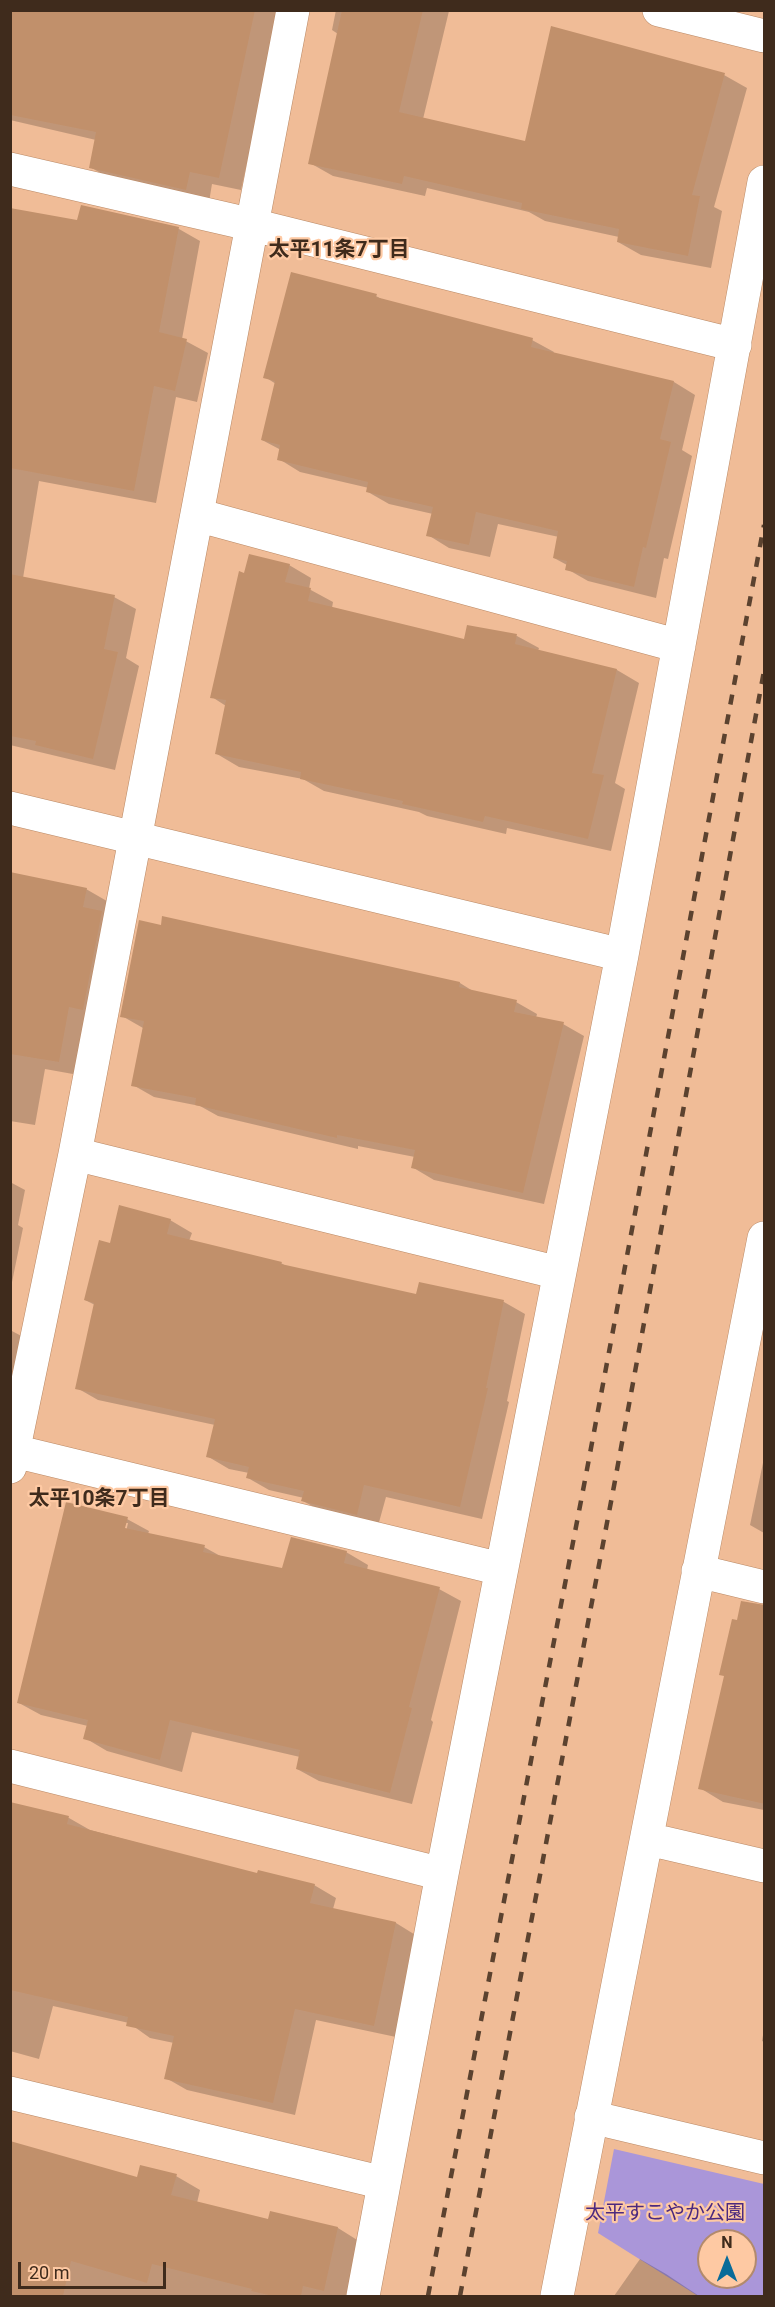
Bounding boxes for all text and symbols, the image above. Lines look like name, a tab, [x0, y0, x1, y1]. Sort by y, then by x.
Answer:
district label: 太平11条7丁目	[268, 238, 410, 264]
district label: 太平10条7丁目	[28, 1487, 170, 1513]
park label: 太平すこやか公園	[585, 2202, 745, 2226]
north arrow	[697, 2229, 757, 2289]
text: N	[721, 2233, 733, 2252]
scale bar	[21, 2250, 170, 2288]
text: 20 m	[29, 2262, 69, 2283]

